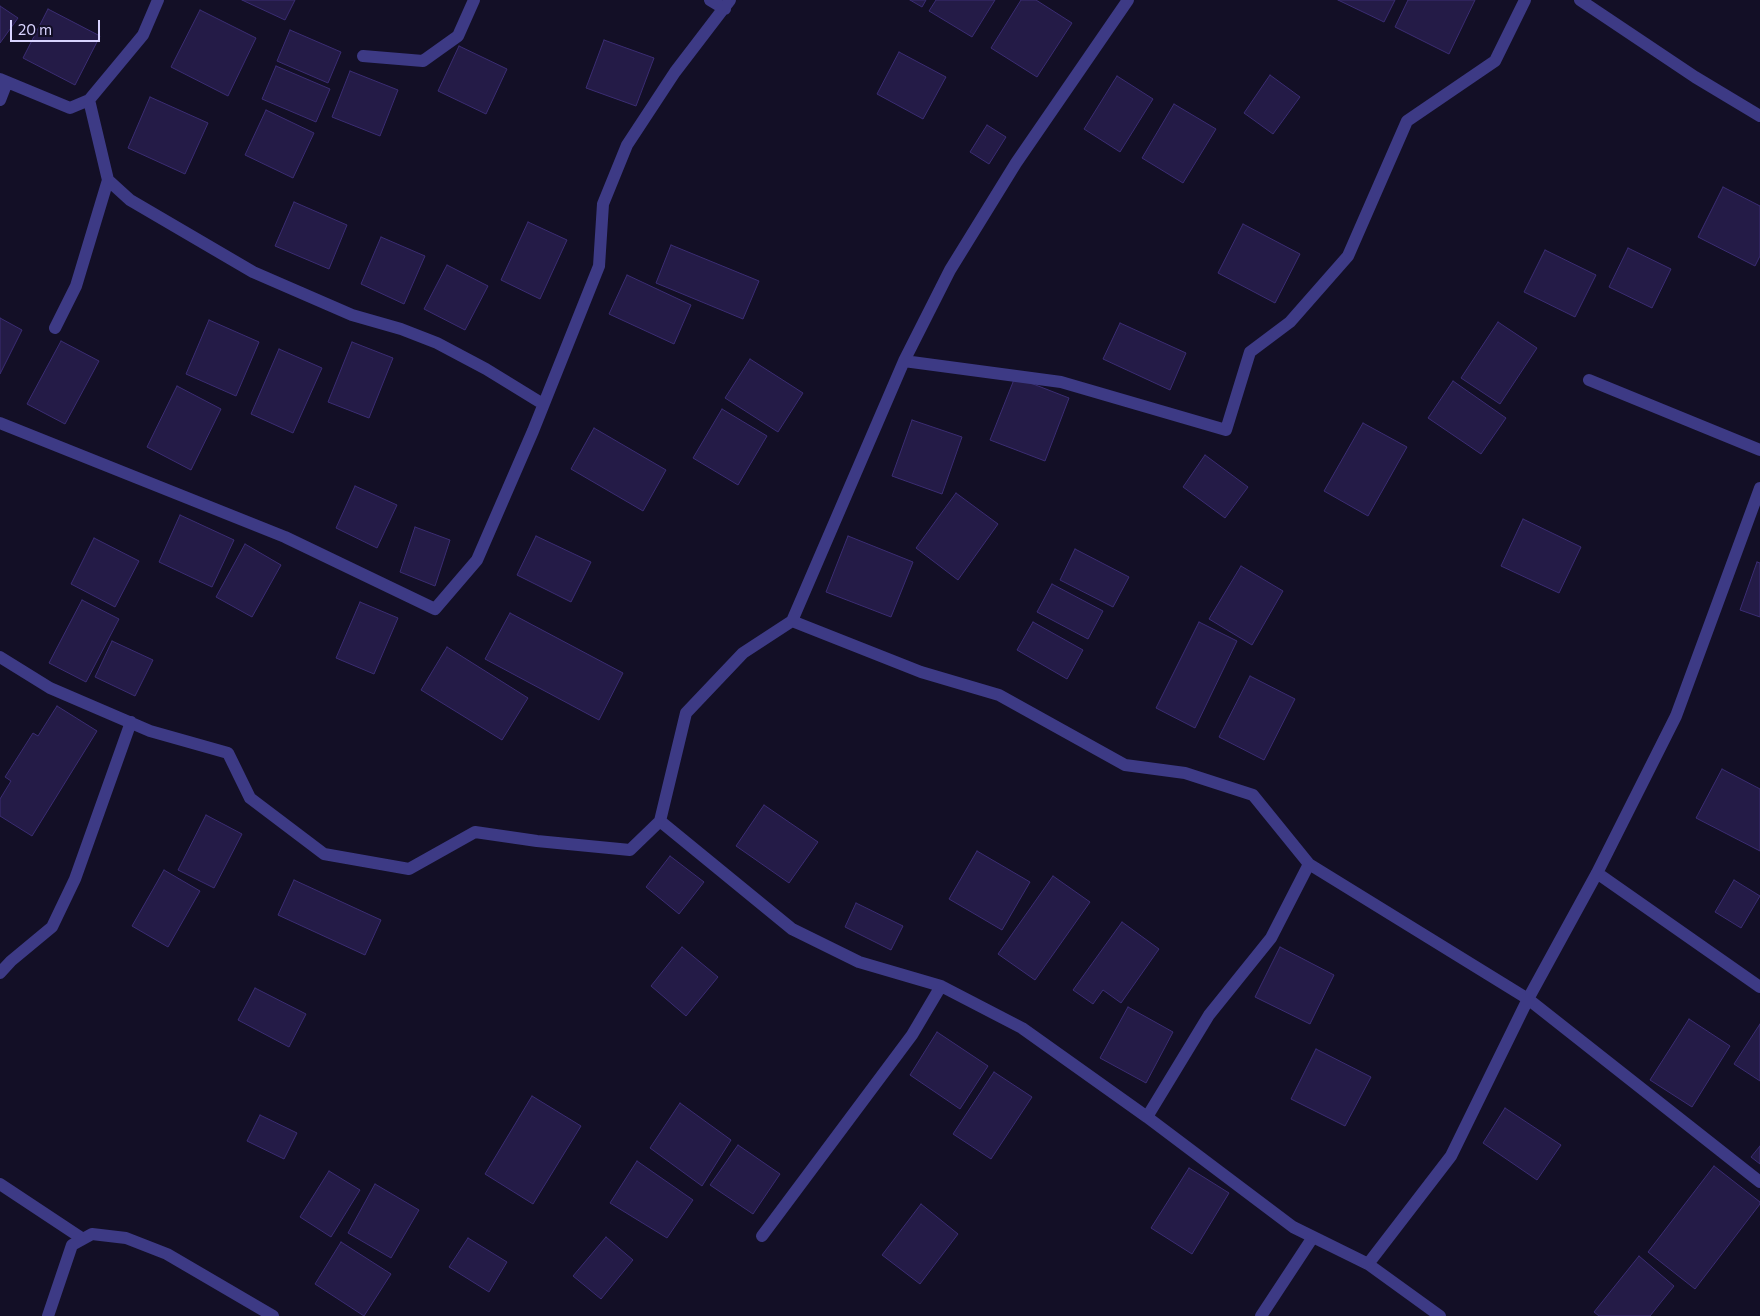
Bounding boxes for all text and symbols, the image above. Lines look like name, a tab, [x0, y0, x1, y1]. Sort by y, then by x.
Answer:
scale bar	[12, 10, 102, 42]
text: 20 m	[18, 20, 52, 38]

